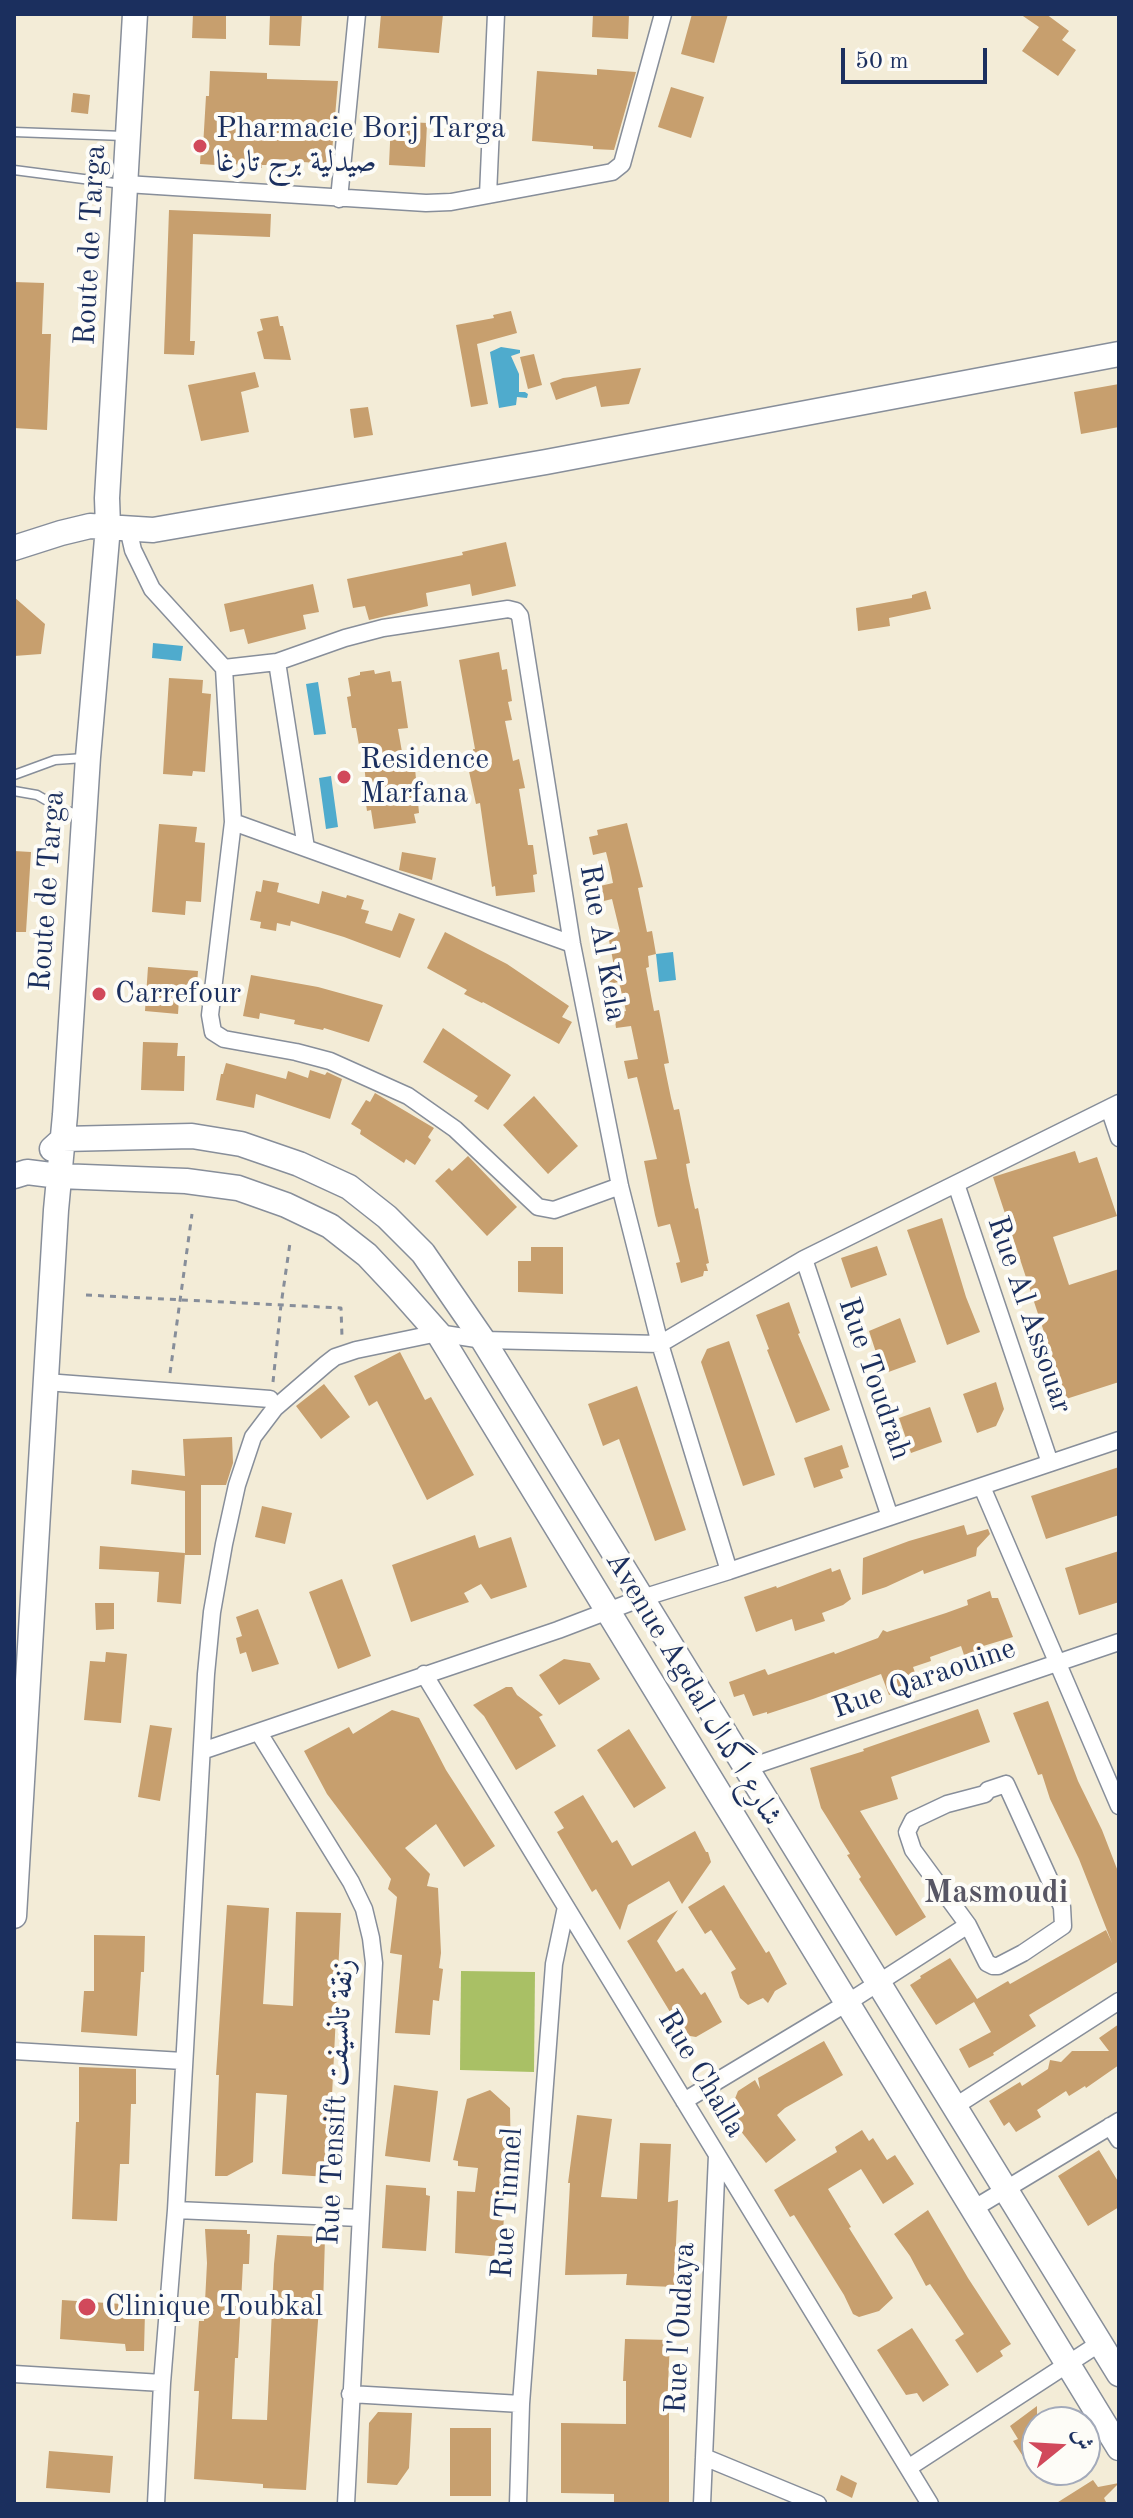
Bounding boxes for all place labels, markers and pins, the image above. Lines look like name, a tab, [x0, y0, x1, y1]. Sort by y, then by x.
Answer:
place label: Pharmacie Borj Targa صيدلية برج تارغا	[216, 111, 506, 182]
marker: Pharmacie Borj Targa صيدلية برج تارغا	[191, 137, 209, 155]
place label: Residence Marfana	[360, 742, 489, 812]
marker: Residence Marfana	[335, 768, 353, 786]
place label: Carrefour	[115, 976, 241, 1012]
marker: Carrefour	[90, 985, 108, 1003]
place label: Clinique Toubkal	[105, 2289, 323, 2325]
marker: Clinique Toubkal	[76, 2296, 98, 2318]

